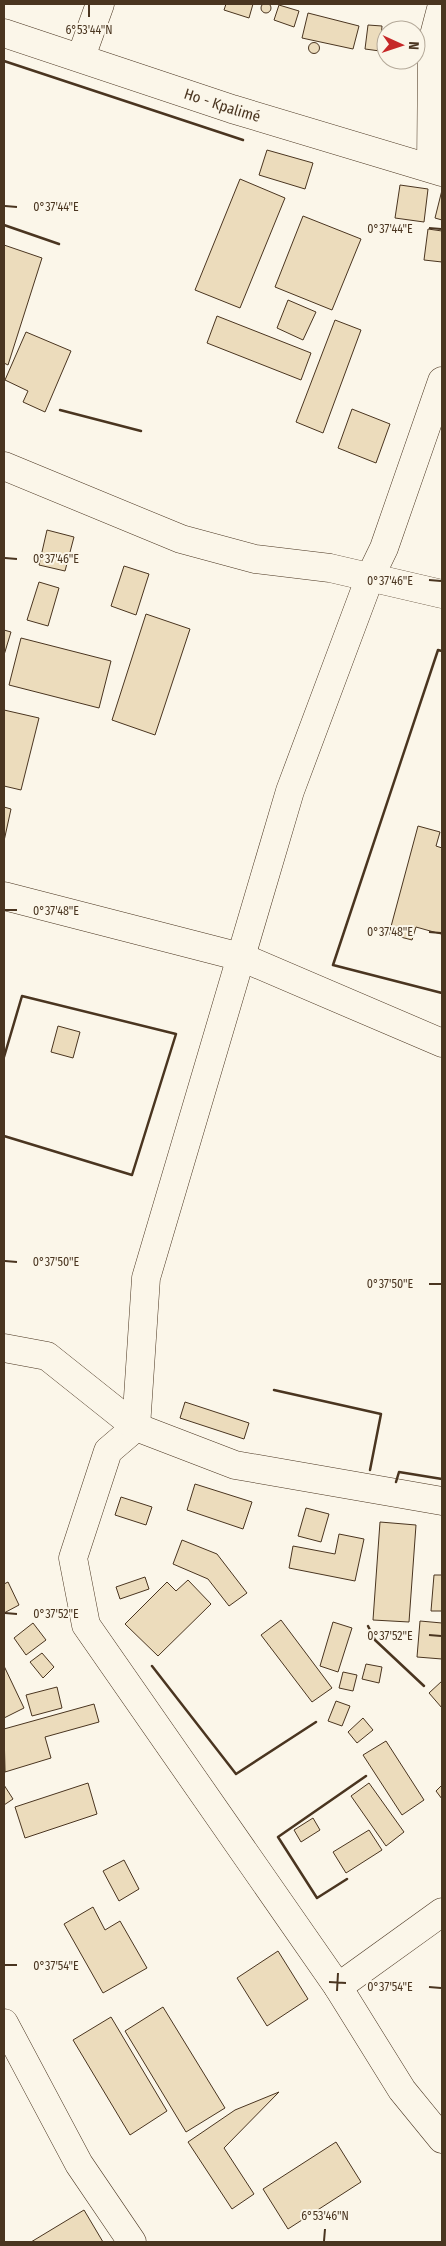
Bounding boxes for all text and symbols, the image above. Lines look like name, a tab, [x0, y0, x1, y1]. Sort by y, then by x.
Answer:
north arrow	[376, 20, 426, 70]
text: 6°53'44"N	[65, 23, 113, 37]
text: N	[405, 41, 422, 50]
street label: Ho - Kpalimé	[182, 85, 263, 126]
text: 0°37'44"E	[33, 200, 79, 214]
text: 0°37'44"E	[367, 222, 413, 236]
text: 0°37'46"E	[33, 552, 79, 566]
text: 0°37'46"E	[367, 574, 413, 588]
text: 0°37'48"E	[33, 904, 79, 918]
text: 0°37'48"E	[367, 925, 413, 939]
text: 0°37'50"E	[33, 1255, 80, 1269]
text: 0°37'50"E	[367, 1277, 414, 1291]
text: 0°37'52"E	[33, 1607, 79, 1621]
text: 0°37'52"E	[367, 1629, 413, 1643]
text: 0°37'54"E	[33, 1959, 79, 1973]
text: 0°37'54"E	[367, 1980, 413, 1994]
text: 6°53'46"N	[301, 2209, 349, 2223]

